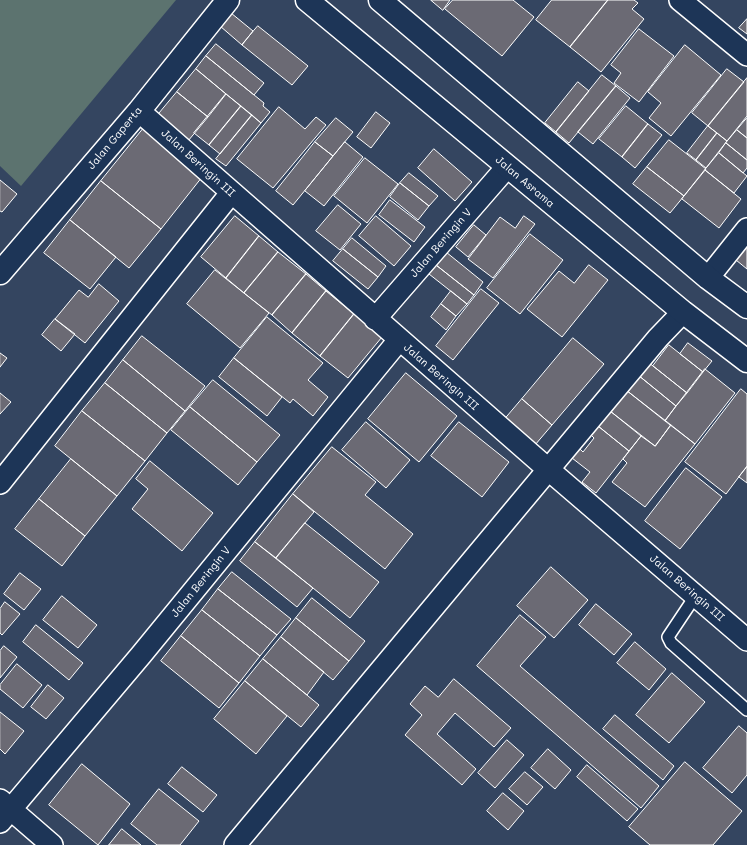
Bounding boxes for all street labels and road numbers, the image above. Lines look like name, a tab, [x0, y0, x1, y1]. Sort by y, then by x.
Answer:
street label: Jalan Gaperta	[85, 104, 145, 172]
street label: Jalan Beringin III	[158, 126, 238, 200]
street label: Jalan Asrama	[493, 153, 557, 211]
street label: Jalan Beringin V	[407, 206, 475, 280]
street label: Jalan Beringin III	[401, 341, 481, 413]
street label: Jalan Beringin V	[168, 544, 234, 620]
street label: Jalan Beringin III	[647, 552, 727, 624]

